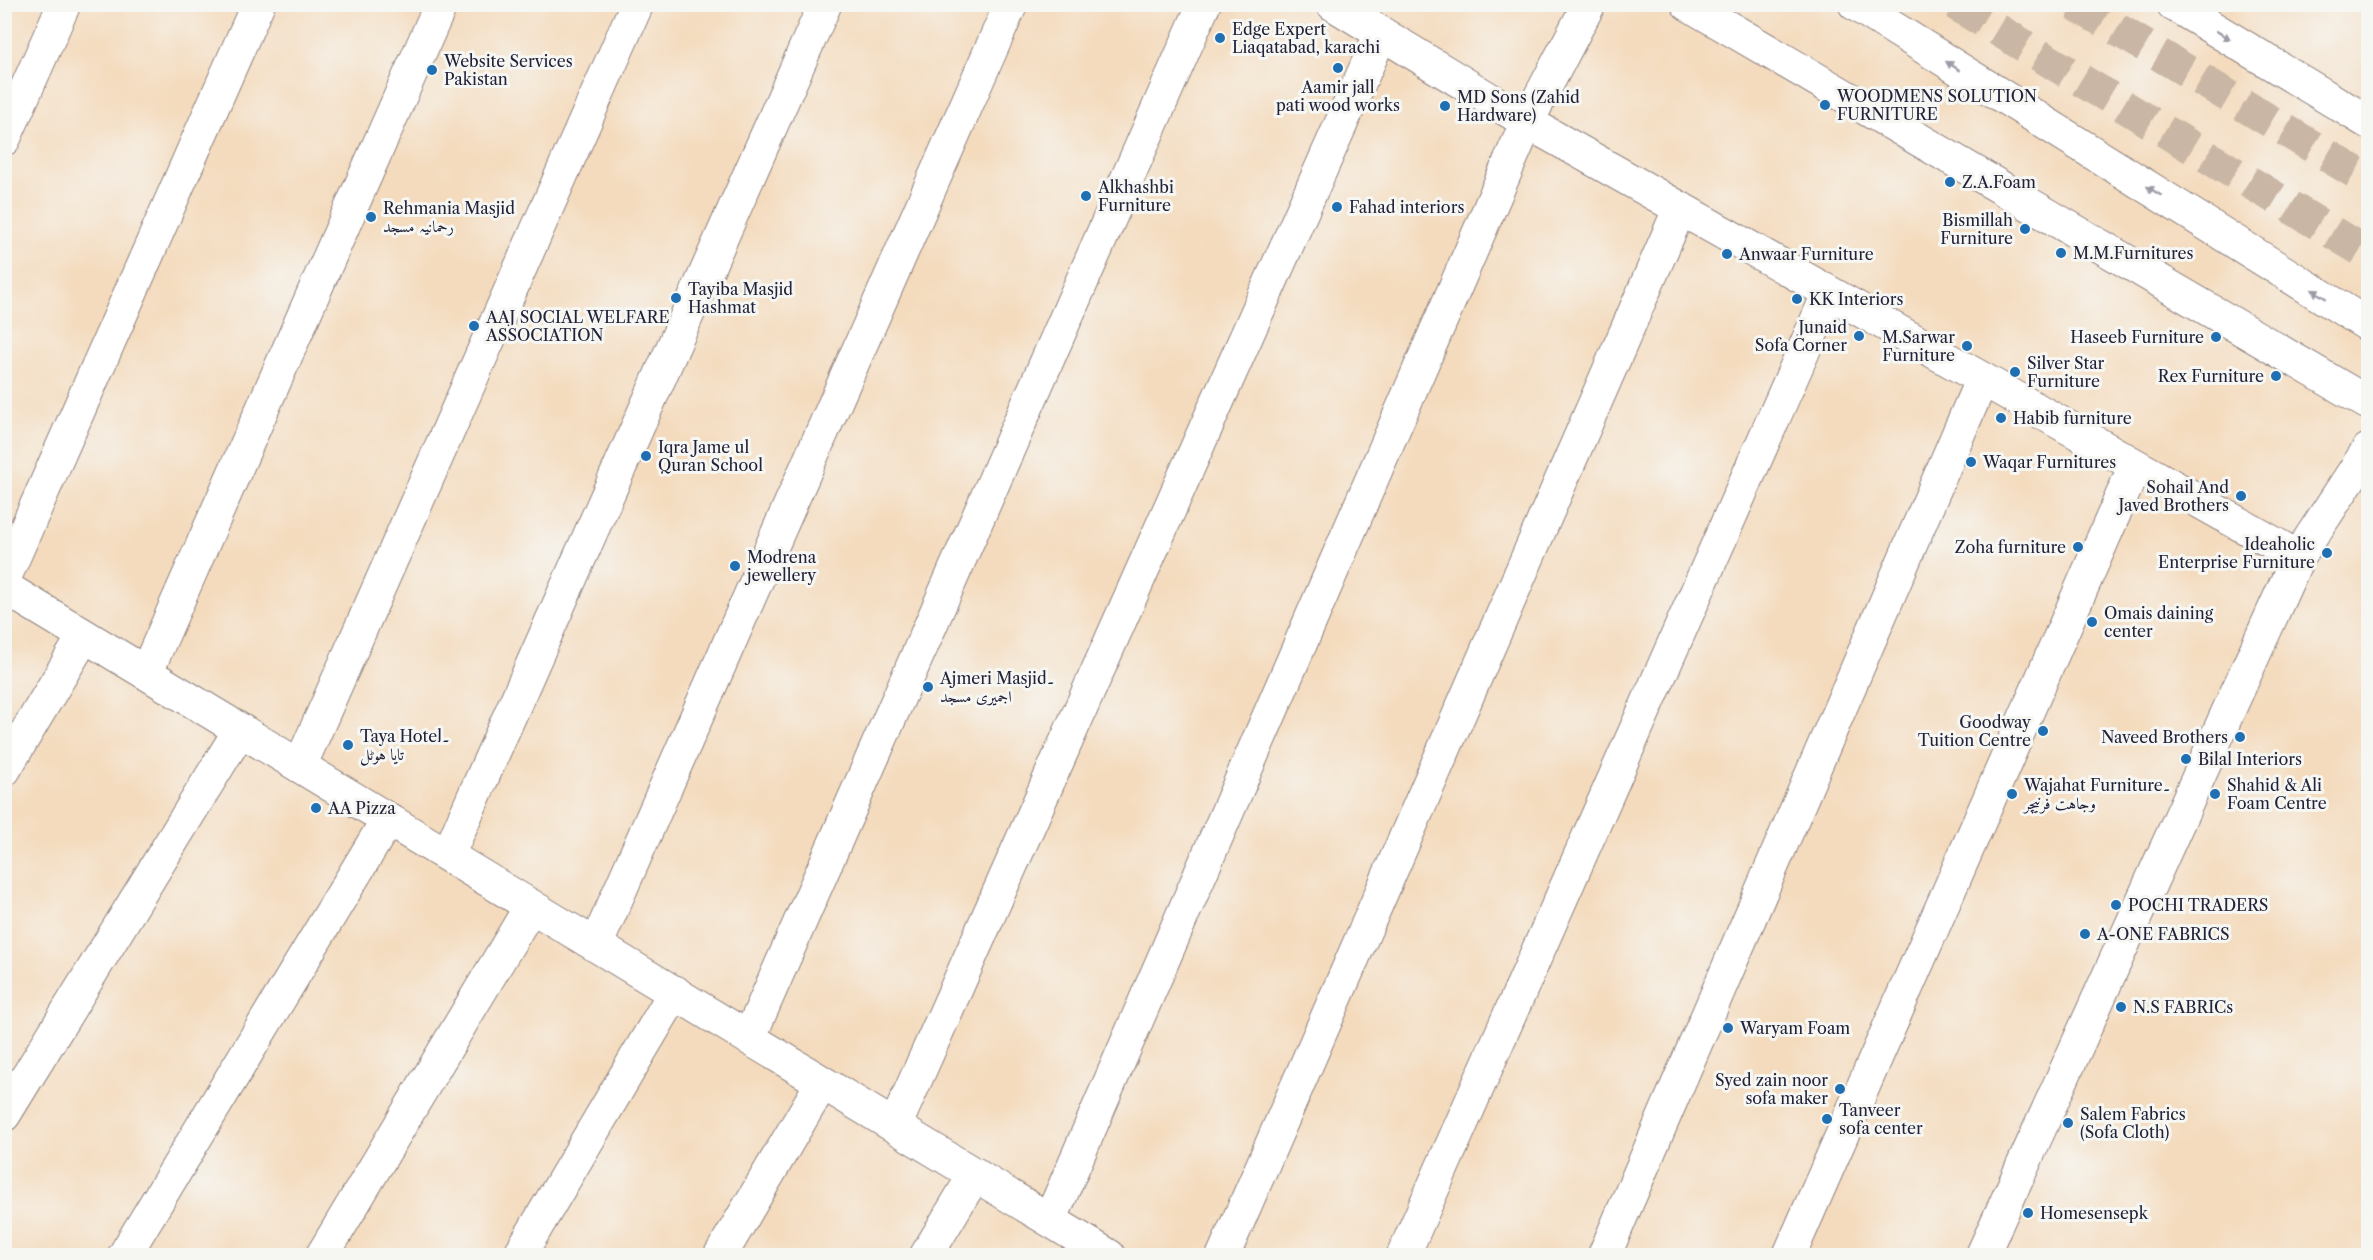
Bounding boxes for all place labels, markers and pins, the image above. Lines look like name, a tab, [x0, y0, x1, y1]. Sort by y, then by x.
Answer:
place label: Edge Expert Liaqatabad, karachi	[1232, 19, 1380, 57]
marker: Edge Expert Liaqatabad, karachi	[1213, 31, 1227, 45]
place label: Website Services Pakistan	[443, 51, 573, 89]
marker: Aamir jall pati wood works	[1331, 61, 1345, 75]
marker: Website Services Pakistan	[425, 63, 439, 77]
place label: Aamir jall pati wood works	[1276, 77, 1400, 115]
place label: WOODMENS SOLUTION FURNITURE	[1836, 86, 2037, 124]
place label: MD Sons (Zahid Hardware)	[1457, 87, 1580, 125]
marker: WOODMENS SOLUTION FURNITURE	[1818, 98, 1832, 112]
marker: MD Sons (Zahid Hardware)	[1438, 99, 1452, 113]
place label: Z.A.Foam	[1962, 172, 2036, 192]
marker: Z.A.Foam	[1943, 175, 1957, 189]
place label: Alkhashbi Furniture	[1097, 177, 1174, 215]
marker: Alkhashbi Furniture	[1079, 189, 1093, 203]
place label: Fahad interiors	[1349, 197, 1464, 217]
place label: Rehmania Masjid رحمانیہ مسجد	[383, 198, 515, 236]
marker: Fahad interiors	[1330, 200, 1344, 214]
marker: Rehmania Masjid رحمانیہ مسجد	[364, 210, 378, 224]
place label: Bismillah Furniture	[1940, 210, 2013, 248]
marker: Bismillah Furniture	[2018, 222, 2032, 236]
place label: M.M.Furnitures	[2073, 243, 2194, 263]
place label: Anwaar Furniture	[1738, 244, 1874, 264]
marker: M.M.Furnitures	[2054, 246, 2068, 260]
marker: Anwaar Furniture	[1720, 247, 1734, 261]
place label: Tayiba Masjid Hashmat	[688, 279, 793, 317]
place label: KK Interiors	[1809, 289, 1904, 309]
marker: Tayiba Masjid Hashmat	[669, 291, 683, 305]
marker: KK Interiors	[1790, 292, 1804, 306]
place label: AAJ SOCIAL WELFARE ASSOCIATION	[485, 307, 670, 345]
place label: Junaid Sofa Corner	[1755, 317, 1847, 355]
marker: AAJ SOCIAL WELFARE ASSOCIATION	[467, 319, 481, 333]
place label: M.Sarwar Furniture	[1882, 327, 1955, 365]
place label: Haseeb Furniture	[2070, 327, 2204, 347]
marker: Junaid Sofa Corner	[1852, 329, 1866, 343]
marker: Haseeb Furniture	[2209, 330, 2223, 344]
marker: M.Sarwar Furniture	[1960, 339, 1974, 353]
place label: Silver Star Furniture	[2027, 353, 2105, 391]
marker: Silver Star Furniture	[2008, 365, 2022, 379]
place label: Rex Furniture	[2158, 366, 2264, 386]
marker: Rex Furniture	[2269, 369, 2283, 383]
place label: Habib furniture	[2013, 408, 2132, 428]
marker: Habib furniture	[1994, 411, 2008, 425]
place label: Iqra Jame ul Quran School	[658, 437, 763, 475]
marker: Iqra Jame ul Quran School	[639, 449, 653, 463]
place label: Waqar Furnitures	[1982, 452, 2116, 472]
marker: Waqar Furnitures	[1964, 455, 1978, 469]
place label: Sohail And Javed Brothers	[2116, 477, 2229, 515]
marker: Sohail And Javed Brothers	[2234, 489, 2248, 503]
place label: Ideaholic Enterprise Furniture	[2158, 534, 2315, 572]
place label: Zoha furniture	[1955, 537, 2066, 557]
marker: Zoha furniture	[2071, 540, 2085, 554]
marker: Ideaholic Enterprise Furniture	[2320, 546, 2334, 560]
place label: Modrena jewellery	[744, 547, 817, 585]
marker: Modrena jewellery	[728, 559, 742, 573]
place label: Omais daining center	[2104, 603, 2214, 641]
marker: Omais daining center	[2085, 615, 2099, 629]
place label: Ajmeri Masjid۔ اجمیری مسجد	[939, 668, 1055, 706]
marker: Ajmeri Masjid۔ اجمیری مسجد	[921, 680, 935, 694]
place label: Goodway Tuition Centre	[1918, 712, 2032, 750]
marker: Goodway Tuition Centre	[2036, 724, 2050, 738]
place label: Taya Hotel۔ تایا ہوٹل	[360, 726, 450, 766]
place label: Naveed Brothers	[2101, 727, 2228, 747]
marker: Naveed Brothers	[2233, 730, 2247, 744]
marker: Taya Hotel۔ تایا ہوٹل	[341, 738, 355, 752]
place label: Bilal Interiors	[2198, 749, 2302, 769]
marker: Bilal Interiors	[2179, 752, 2193, 766]
place label: Wajahat Furniture۔ وجاہت فرنیچر	[2022, 775, 2171, 814]
place label: Shahid & Ali Foam Centre	[2227, 775, 2327, 813]
marker: Wajahat Furniture۔ وجاہت فرنیچر	[2005, 787, 2019, 801]
marker: Shahid & Ali Foam Centre	[2208, 787, 2222, 801]
place label: AA Pizza	[327, 798, 396, 818]
marker: AA Pizza	[309, 801, 323, 815]
place label: POCHI TRADERS	[2128, 895, 2268, 915]
marker: POCHI TRADERS	[2109, 898, 2123, 912]
place label: A-ONE FABRICS	[2096, 924, 2230, 944]
marker: A-ONE FABRICS	[2078, 927, 2092, 941]
place label: N.S FABRICs	[2133, 997, 2233, 1017]
marker: N.S FABRICs	[2114, 1000, 2128, 1014]
place label: Waryam Foam	[1739, 1018, 1850, 1038]
marker: Waryam Foam	[1721, 1021, 1735, 1035]
place label: Syed zain noor sofa maker	[1715, 1070, 1828, 1108]
marker: Syed zain noor sofa maker	[1833, 1082, 1847, 1096]
place label: Tanveer sofa center	[1839, 1100, 1923, 1138]
place label: Salem Fabrics (Sofa Cloth)	[2080, 1104, 2186, 1142]
marker: Tanveer sofa center	[1820, 1112, 1834, 1126]
marker: Salem Fabrics (Sofa Cloth)	[2061, 1116, 2075, 1130]
place label: Homesensepk	[2040, 1203, 2149, 1223]
marker: Homesensepk	[2021, 1206, 2035, 1220]

